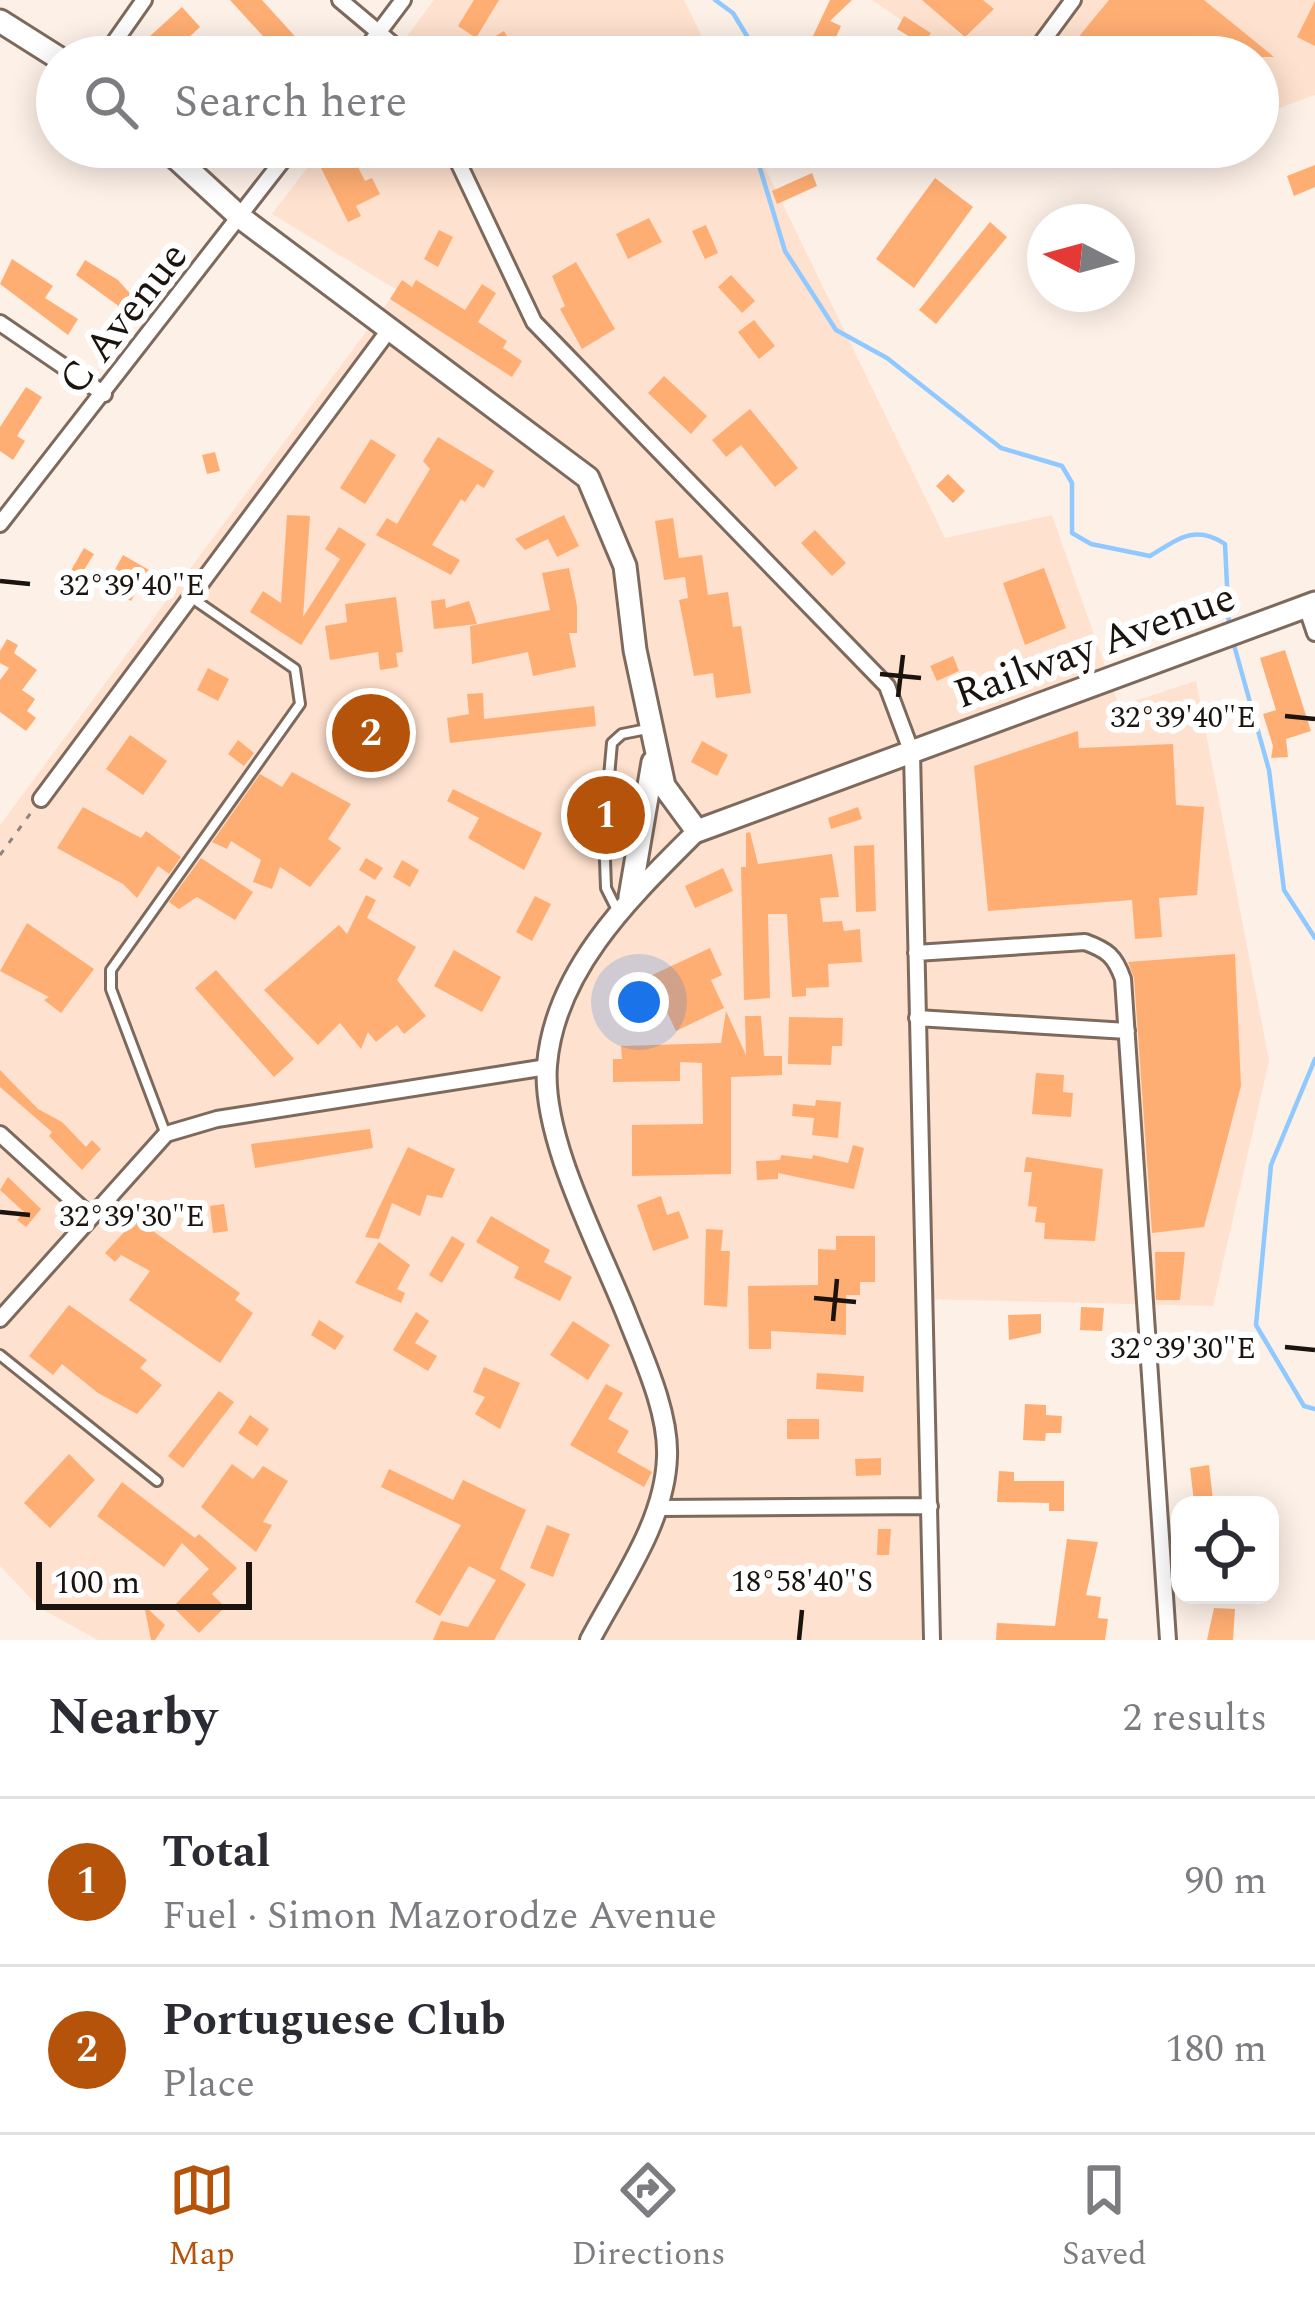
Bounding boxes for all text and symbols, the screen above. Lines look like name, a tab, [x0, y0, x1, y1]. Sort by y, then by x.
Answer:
search box	[36, 36, 1279, 168]
text: Search here	[174, 68, 407, 137]
icon: search	[78, 69, 144, 135]
north arrow	[1027, 204, 1135, 312]
street label: C Avenue	[44, 228, 204, 409]
text: 32°39'40"E	[59, 563, 205, 609]
street label: Railway Avenue	[945, 566, 1244, 726]
pin: 2	[332, 688, 410, 778]
text: 32°39'40"E	[1110, 695, 1256, 741]
pin: 1	[567, 770, 645, 860]
your location	[609, 972, 669, 1032]
text: 32°39'30"E	[59, 1194, 205, 1240]
text: 32°39'30"E	[1110, 1326, 1256, 1372]
map controls	[1171, 1496, 1279, 1604]
button: locate	[1171, 1496, 1279, 1604]
scale bar	[36, 1556, 252, 1609]
text: 100 m	[54, 1558, 140, 1608]
text: 18°58'40"S	[731, 1559, 873, 1605]
text: Nearby	[48, 1679, 217, 1757]
text: 2 results	[1123, 1689, 1267, 1748]
text: Total	[162, 1818, 271, 1887]
text: 1	[76, 1852, 98, 1911]
text: 90 m	[1185, 1852, 1267, 1911]
text: Fuel · Simon Mazorodze Avenue	[162, 1887, 717, 1946]
text: Portuguese Club	[162, 1986, 506, 2055]
text: 2	[76, 2020, 98, 2079]
text: 180 m	[1165, 2020, 1267, 2079]
text: Place	[162, 2055, 255, 2114]
tab: Map	[168, 2157, 235, 2279]
tab: Directions	[571, 2157, 725, 2279]
tab: Saved	[1062, 2157, 1147, 2279]

